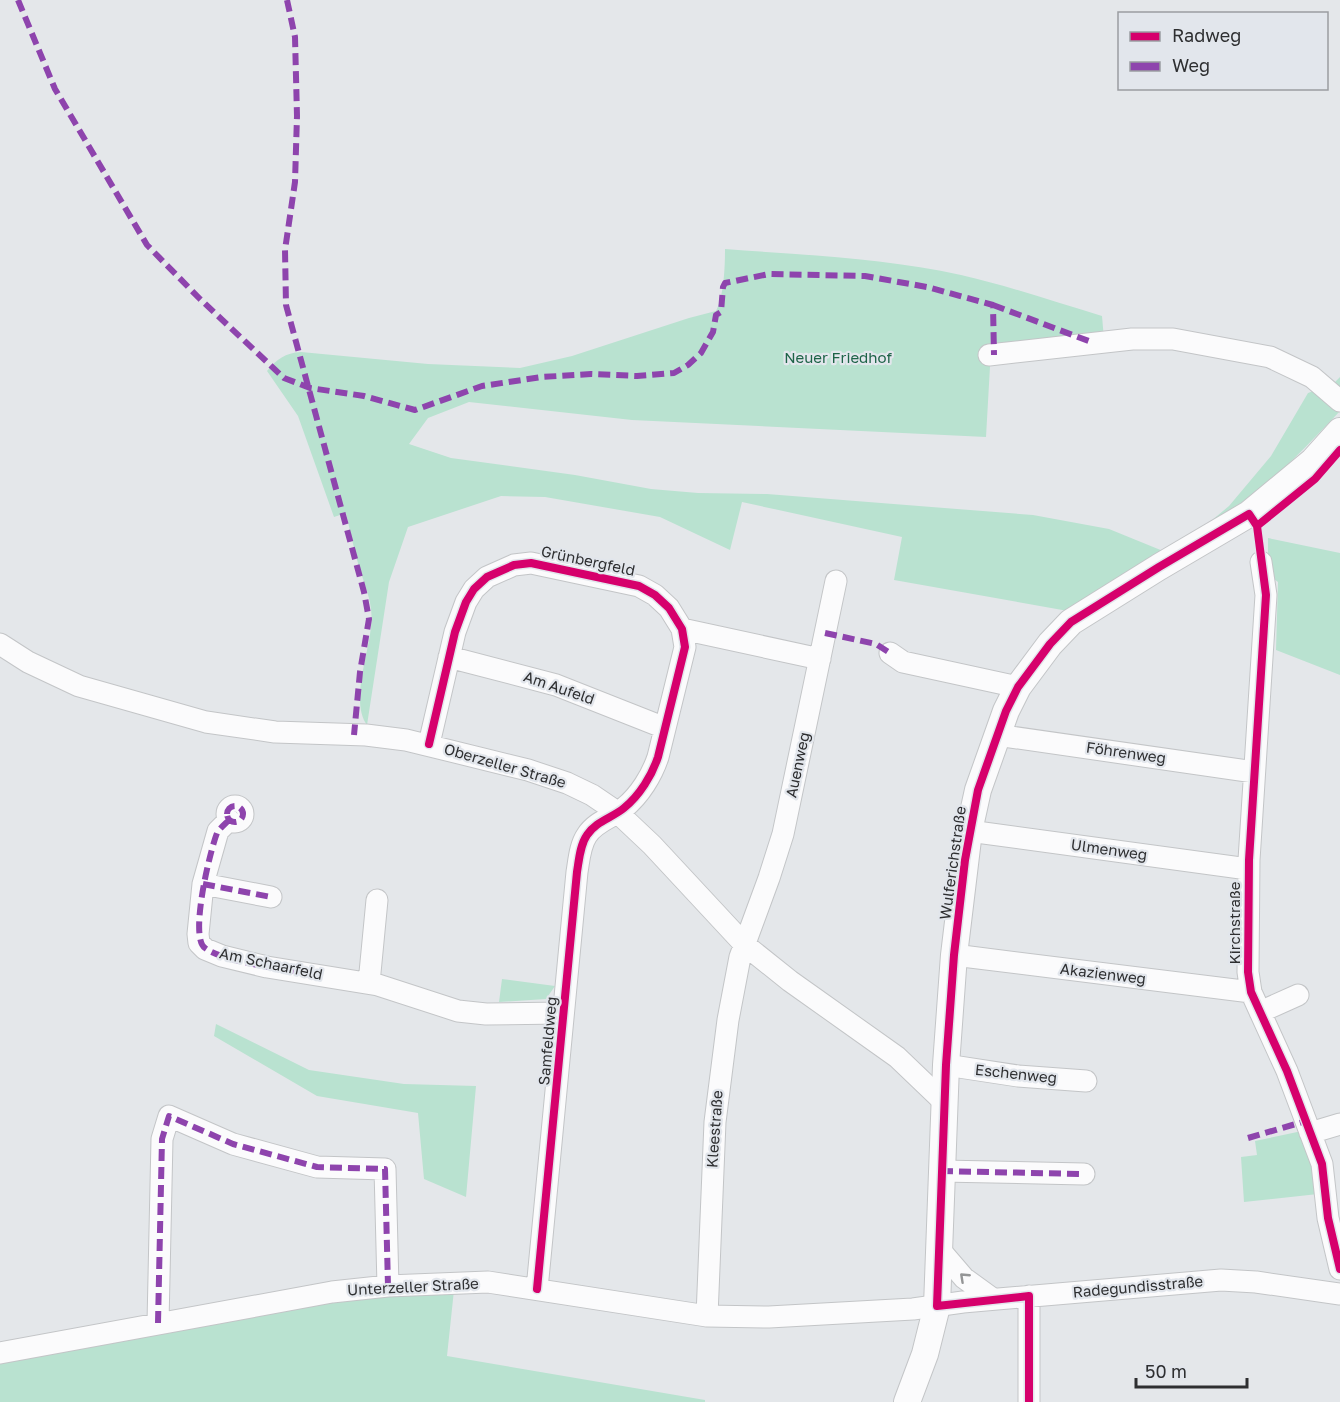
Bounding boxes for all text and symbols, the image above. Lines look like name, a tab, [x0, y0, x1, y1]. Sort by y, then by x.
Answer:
legend	[1118, 12, 1328, 90]
text: Radweg	[1172, 24, 1241, 46]
text: Weg	[1172, 54, 1210, 76]
park label: Neuer Friedhof	[784, 348, 892, 366]
street label: Grünbergfeld	[540, 541, 637, 579]
street label: Am Aufeld	[521, 667, 597, 708]
street label: Auenweg	[781, 730, 813, 799]
street label: Föhrenweg	[1085, 738, 1167, 767]
street label: Oberzeller Straße	[442, 739, 569, 791]
street label: Wulferichstraße	[935, 805, 969, 921]
street label: Ulmenweg	[1070, 835, 1148, 863]
street label: Kirchstraße	[1225, 881, 1243, 965]
street label: Am Schaarfeld	[218, 943, 324, 983]
street label: Akazienweg	[1059, 959, 1147, 987]
street label: Samfeldweg	[534, 996, 560, 1086]
street label: Eschenweg	[974, 1060, 1058, 1086]
street label: Kleestraße	[702, 1089, 726, 1168]
street label: Radegundisstraße	[1072, 1271, 1204, 1301]
one-way arrow	[961, 1273, 971, 1284]
street label: Unterzeller Straße	[347, 1274, 479, 1298]
scale bar	[1136, 1351, 1247, 1389]
text: 50 m	[1145, 1360, 1187, 1382]

